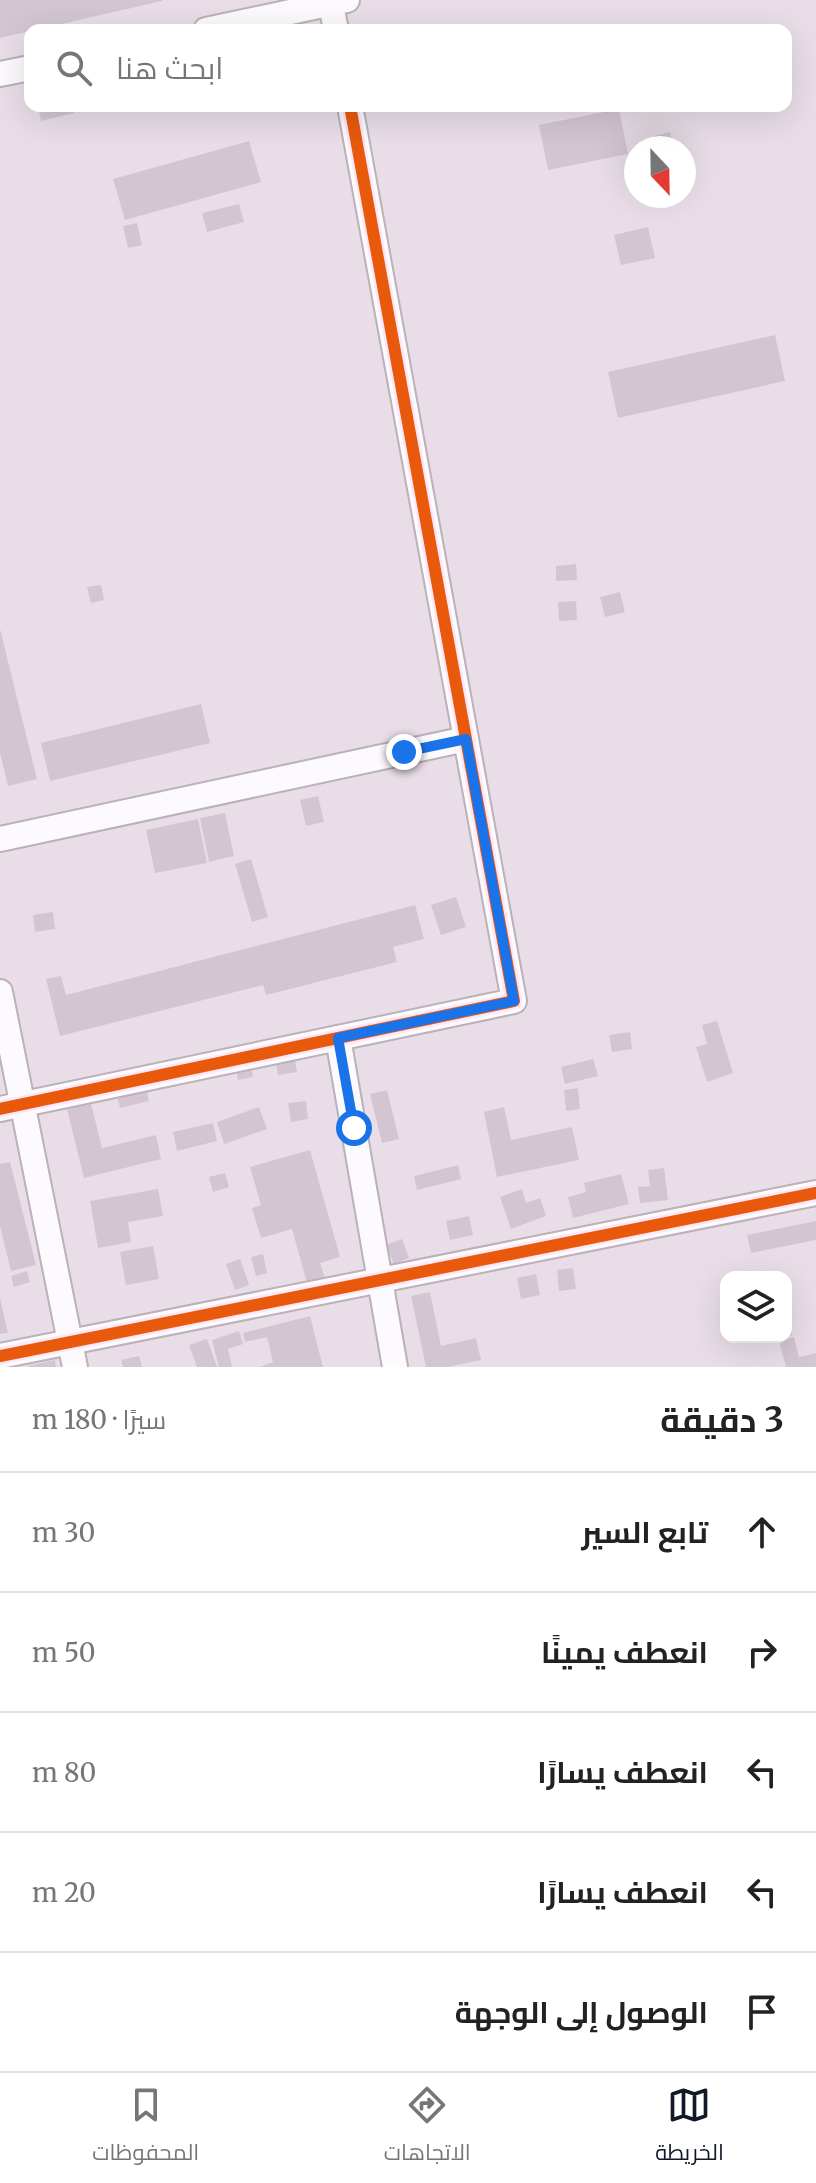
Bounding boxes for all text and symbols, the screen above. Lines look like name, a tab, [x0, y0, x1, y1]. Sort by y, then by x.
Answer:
search box	[24, 24, 792, 112]
icon: search	[52, 46, 96, 90]
text: ابحث هنا	[116, 49, 223, 87]
north arrow	[624, 136, 696, 208]
route end	[386, 734, 422, 770]
route start	[336, 1110, 372, 1146]
map controls	[720, 1271, 792, 1343]
button: layers	[720, 1271, 792, 1343]
text: 3 دقيقة	[660, 1399, 784, 1441]
text: سيرًا · 180 m	[32, 1403, 166, 1436]
icon: ahead	[740, 1510, 784, 1554]
text: تابع السير	[582, 1513, 708, 1551]
text: 30 m	[32, 1516, 95, 1549]
icon: right	[740, 1630, 784, 1674]
text: انعطف يمينًا	[541, 1633, 708, 1671]
text: 50 m	[32, 1636, 96, 1669]
icon: left	[740, 1750, 784, 1794]
text: انعطف يسارًا	[537, 1753, 708, 1791]
text: 80 m	[32, 1756, 96, 1789]
icon: left	[740, 1870, 784, 1914]
text: انعطف يسارًا	[537, 1873, 708, 1911]
text: 20 m	[32, 1876, 96, 1909]
icon: arrive	[740, 1990, 784, 2034]
text: الوصول إلى الوجهة	[455, 1993, 708, 2031]
tab: المحفوظات	[92, 2083, 199, 2173]
tab: الاتجاهات	[384, 2083, 471, 2173]
tab: الخريطة	[655, 2083, 724, 2173]

